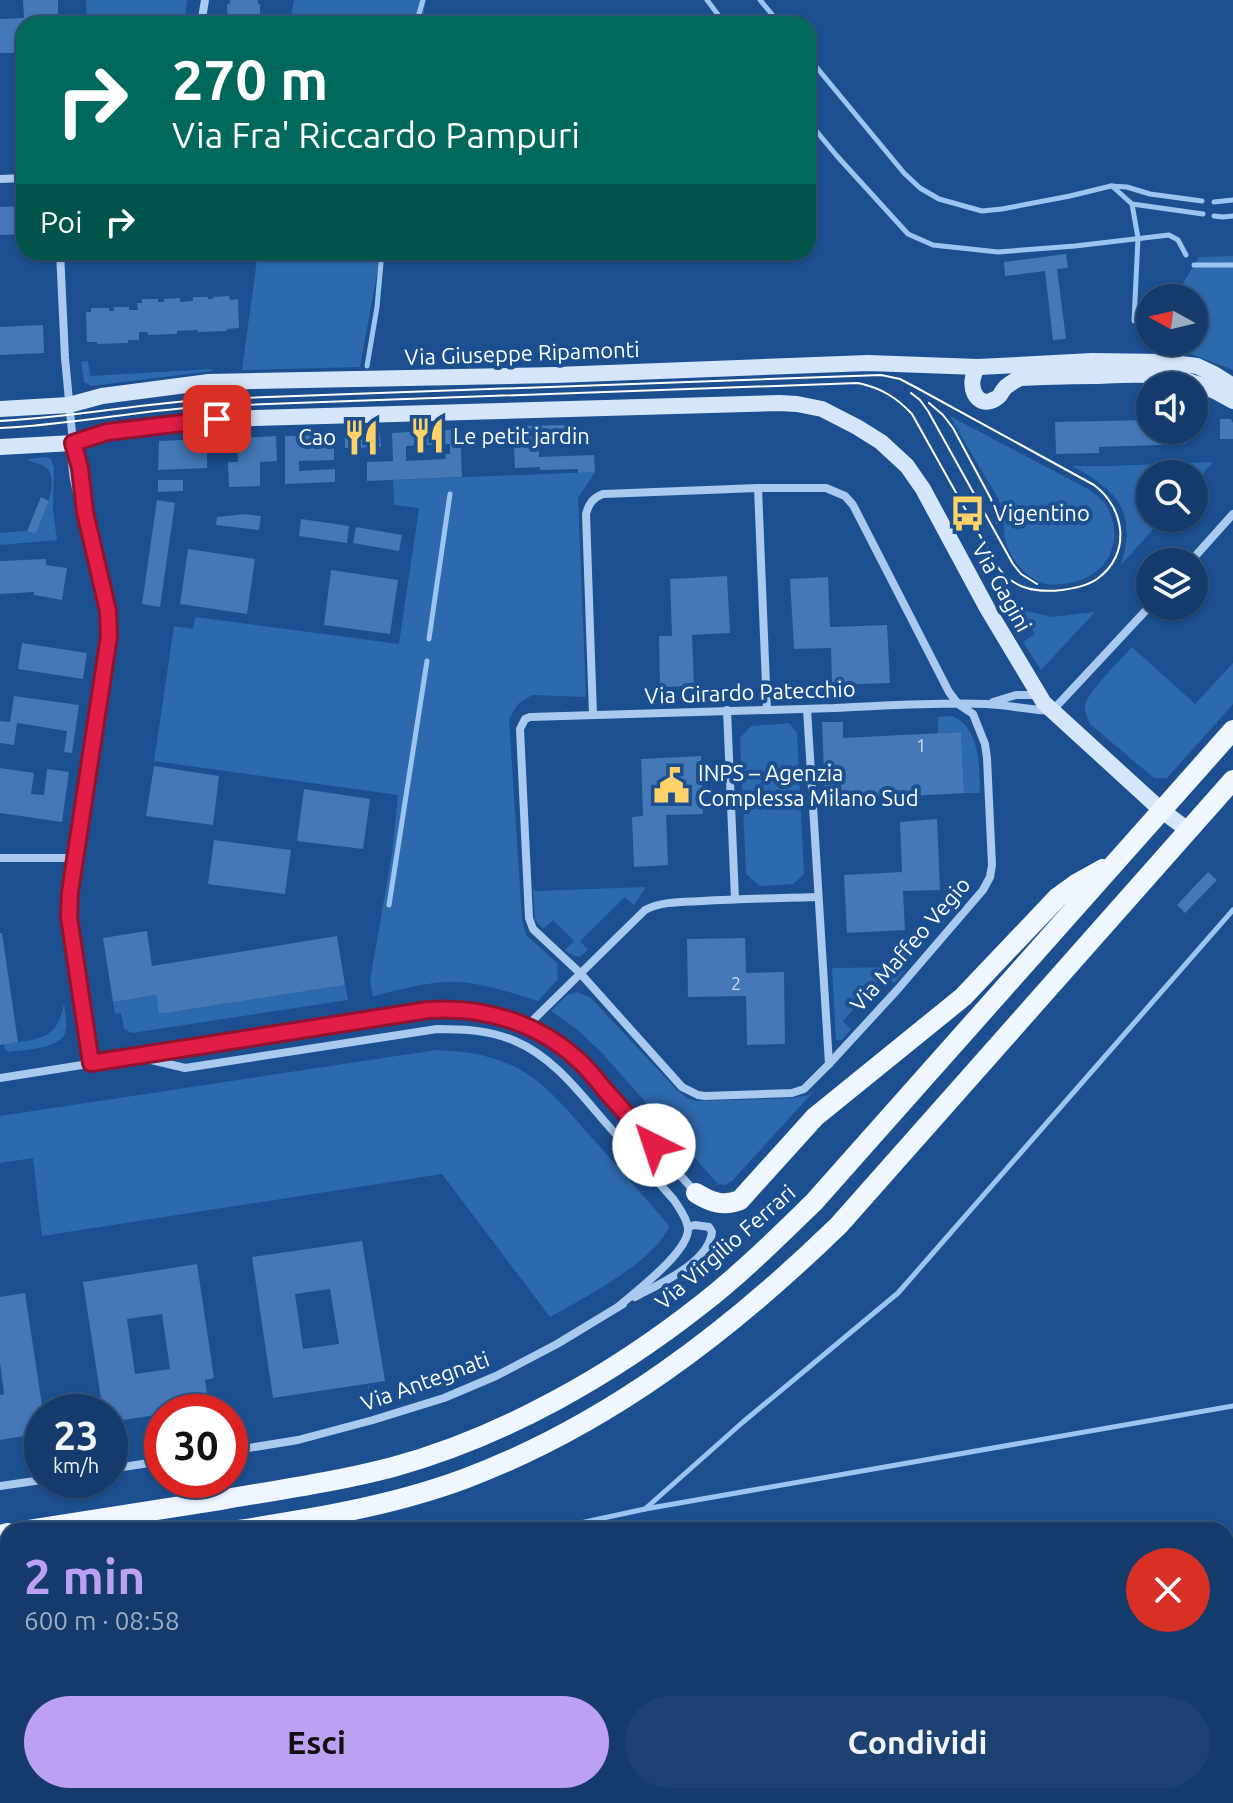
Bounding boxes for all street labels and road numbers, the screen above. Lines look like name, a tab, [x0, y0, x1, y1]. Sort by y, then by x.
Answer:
street label: Via Giuseppe Ripamonti	[404, 336, 640, 369]
street label: Via Gagini	[968, 538, 1037, 636]
street label: Via Girardo Patecchio	[644, 675, 856, 708]
street label: Via Maffeo Vegio	[844, 871, 975, 1016]
street label: Via Virgilio Ferrari	[650, 1179, 800, 1314]
street label: Via Antegnati	[357, 1346, 492, 1415]

